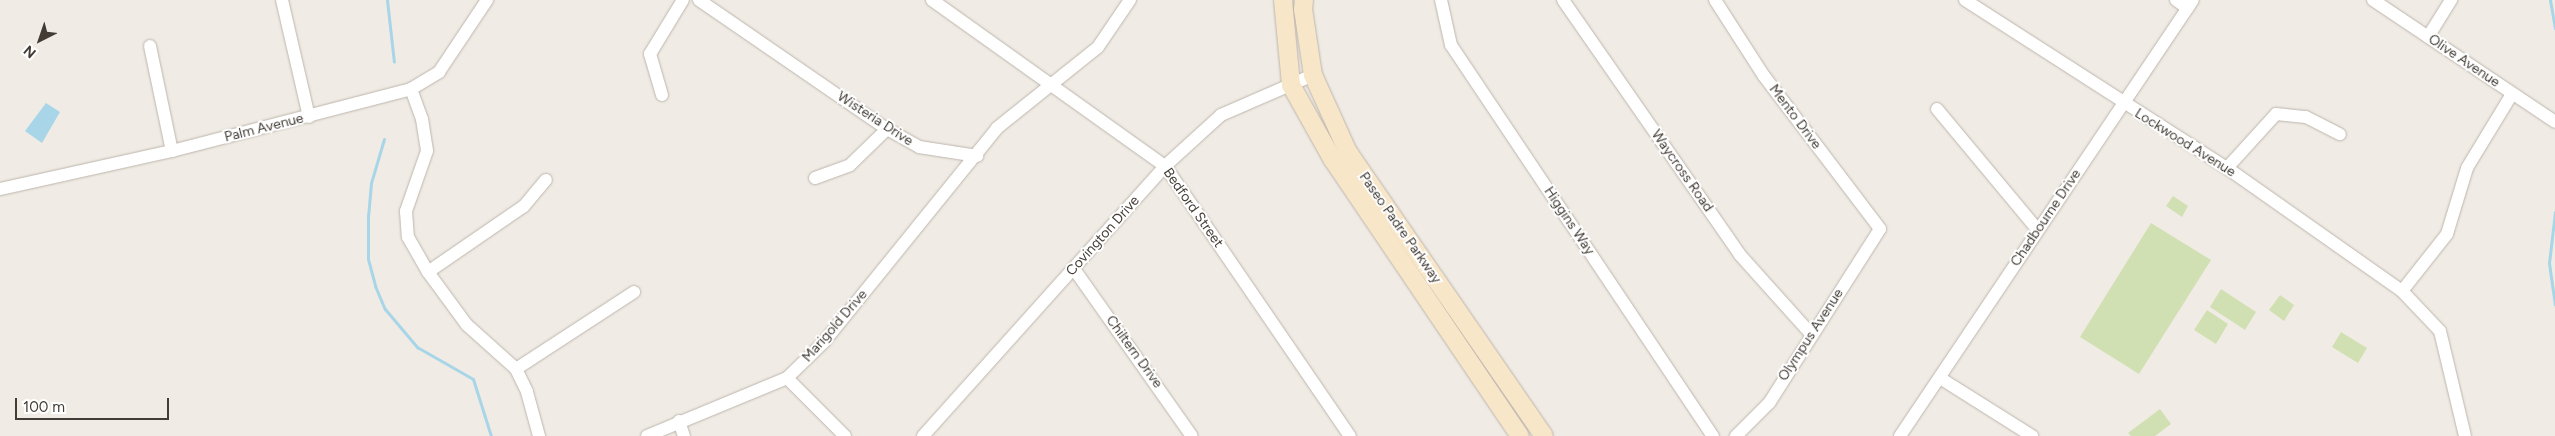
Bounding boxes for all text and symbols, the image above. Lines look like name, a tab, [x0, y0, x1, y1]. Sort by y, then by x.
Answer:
north arrow	[15, 15, 65, 65]
street label: Olive Avenue	[2425, 31, 2503, 91]
text: N	[20, 42, 39, 62]
street label: Mento Drive	[1765, 81, 1825, 153]
street label: Wisteria Drive	[834, 88, 916, 150]
street label: Lockwood Avenue	[2131, 105, 2239, 181]
street label: Palm Avenue	[223, 110, 305, 146]
street label: Waycross Road	[1648, 127, 1716, 215]
street label: Bedford Street	[1159, 165, 1227, 251]
street label: Chadbourne Drive	[2007, 166, 2085, 270]
street label: Paseo Padre Parkway	[1355, 169, 1445, 287]
street label: Higgins Way	[1540, 184, 1598, 258]
street label: Covington Drive	[1063, 193, 1143, 279]
street label: Marigold Drive	[799, 286, 871, 366]
street label: Olympus Avenue	[1775, 286, 1847, 384]
street label: Chiltern Drive	[1102, 312, 1166, 392]
scale bar	[18, 388, 171, 420]
text: 100 m	[23, 398, 65, 416]

